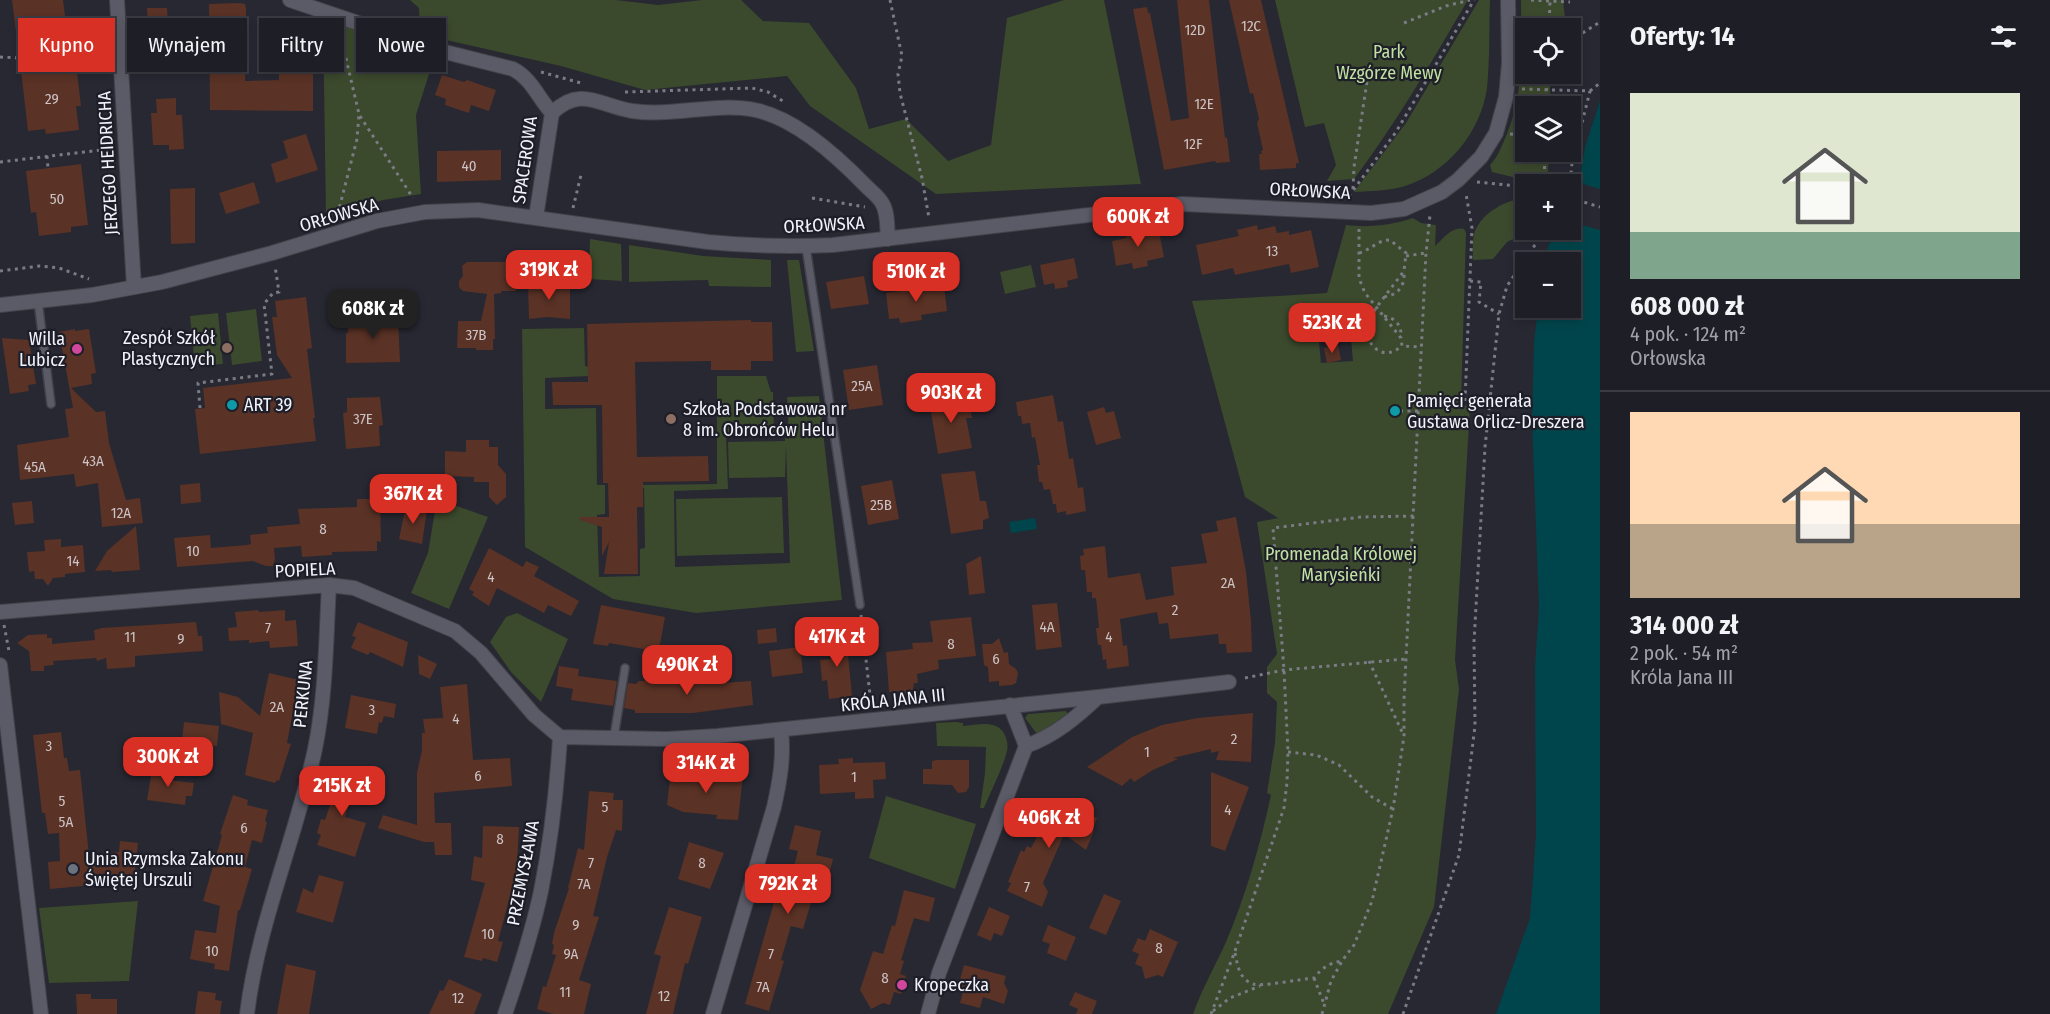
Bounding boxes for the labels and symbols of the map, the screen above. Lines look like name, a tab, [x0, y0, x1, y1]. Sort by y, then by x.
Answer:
house number: 12C	[1241, 17, 1261, 35]
house number: 12D	[1184, 21, 1206, 39]
park label: Park Wzgórze Mewy	[1336, 41, 1442, 84]
house number: 29	[45, 90, 59, 108]
street label: JERZEGO HEIDRICHA	[93, 90, 123, 236]
house number: 12E	[1194, 95, 1214, 113]
street label: SPACEROWA	[508, 114, 542, 205]
house number: 12F	[1183, 135, 1203, 153]
house number: 40	[461, 157, 477, 175]
street label: ORŁOWSKA	[1269, 178, 1352, 204]
house number: 50	[50, 190, 64, 208]
street label: ORŁOWSKA	[297, 193, 382, 237]
pin: 600K zł	[1083, 197, 1193, 248]
street label: ORŁOWSKA	[783, 212, 866, 238]
house number: 13	[1266, 242, 1279, 260]
pin: 319K zł	[494, 250, 604, 301]
pin: 510K zł	[861, 252, 971, 303]
pin: 608K zł	[318, 289, 428, 340]
pin: 523K zł	[1277, 303, 1387, 354]
house number: 37B	[466, 326, 486, 344]
place label: Zespół Szkół Plastycznych	[122, 327, 216, 370]
place label: Willa Lubicz	[19, 328, 65, 371]
marker: Zespół Szkół Plastycznych	[220, 341, 234, 355]
marker: Willa Lubicz	[70, 342, 84, 356]
pin: 903K zł	[896, 373, 1006, 424]
house number: 25A	[851, 377, 873, 395]
place label: Pamięci generała Gustawa Orlicz-Dreszera	[1407, 390, 1585, 433]
place label: ART 39	[244, 394, 292, 416]
marker: ART 39	[225, 398, 239, 412]
place label: Szkoła Podstawowa nr 8 im. Obrońców Helu	[683, 398, 847, 441]
marker: Pamięci generała Gustawa Orlicz-Dreszera	[1388, 404, 1402, 418]
house number: 37E	[353, 410, 373, 428]
marker: Szkoła Podstawowa nr 8 im. Obrońców Helu	[664, 412, 678, 426]
house number: 43A	[82, 452, 104, 470]
house number: 45A	[24, 458, 46, 476]
pin: 367K zł	[358, 474, 468, 525]
house number: 25B	[870, 496, 892, 514]
house number: 12A	[111, 504, 131, 522]
house number: 8	[319, 520, 327, 538]
house number: 10	[186, 542, 200, 560]
park label: Promenada Królowej Marysieńki	[1265, 543, 1417, 586]
house number: 14	[66, 552, 80, 570]
street label: POPIELA	[274, 557, 336, 583]
house number: 4	[487, 568, 495, 586]
house number: 2A	[1221, 574, 1235, 592]
house number: 2	[1172, 601, 1179, 619]
pin: 417K zł	[782, 617, 892, 668]
house number: 4A	[1039, 618, 1055, 636]
house number: 7	[265, 619, 271, 637]
house number: 11	[124, 628, 136, 646]
house number: 4	[1105, 628, 1113, 646]
house number: 9	[177, 630, 185, 648]
house number: 8	[947, 635, 955, 653]
pin: 490K zł	[632, 645, 742, 696]
house number: 6	[992, 650, 1000, 668]
street label: PERKUNA	[289, 658, 318, 729]
street label: KRÓLA JANA III	[839, 683, 947, 716]
house number: 2A	[270, 698, 284, 716]
house number: 3	[369, 701, 376, 719]
house number: 4	[452, 710, 460, 728]
house number: 2	[1231, 730, 1238, 748]
house number: 3	[46, 737, 53, 755]
pin: 300K zł	[113, 737, 223, 788]
pin: 314K zł	[651, 743, 761, 794]
house number: 1	[1144, 743, 1150, 761]
pin: 215K zł	[287, 766, 397, 817]
house number: 6	[474, 767, 482, 785]
house number: 1	[851, 768, 857, 786]
house number: 5	[59, 792, 66, 810]
house number: 5	[602, 798, 609, 816]
pin: 406K zł	[994, 798, 1104, 849]
house number: 4	[1224, 801, 1232, 819]
house number: 5A	[59, 813, 73, 831]
street label: PRZEMYSŁAWA	[502, 818, 544, 928]
house number: 6	[240, 819, 248, 837]
house number: 8	[496, 830, 504, 848]
place label: Unia Rzymska Zakonu Świętej Urszuli	[85, 848, 244, 891]
house number: 7	[588, 854, 594, 872]
house number: 8	[698, 854, 706, 872]
marker: Unia Rzymska Zakonu Świętej Urszuli	[66, 862, 80, 876]
pin: 792K zł	[733, 864, 843, 915]
house number: 7A	[577, 875, 591, 893]
house number: 7	[1024, 878, 1030, 896]
house number: 9	[572, 916, 580, 934]
house number: 10	[481, 925, 495, 943]
house number: 8	[1155, 939, 1163, 957]
house number: 10	[205, 942, 219, 960]
house number: 9A	[563, 945, 579, 963]
house number: 7	[768, 945, 774, 963]
house number: 8	[881, 969, 889, 987]
place label: Kropeczka	[914, 974, 989, 996]
house number: 7A	[756, 978, 770, 996]
marker: Kropeczka	[895, 978, 909, 992]
house number: 11	[559, 983, 571, 1001]
house number: 12	[658, 987, 671, 1005]
house number: 12	[452, 989, 465, 1007]

